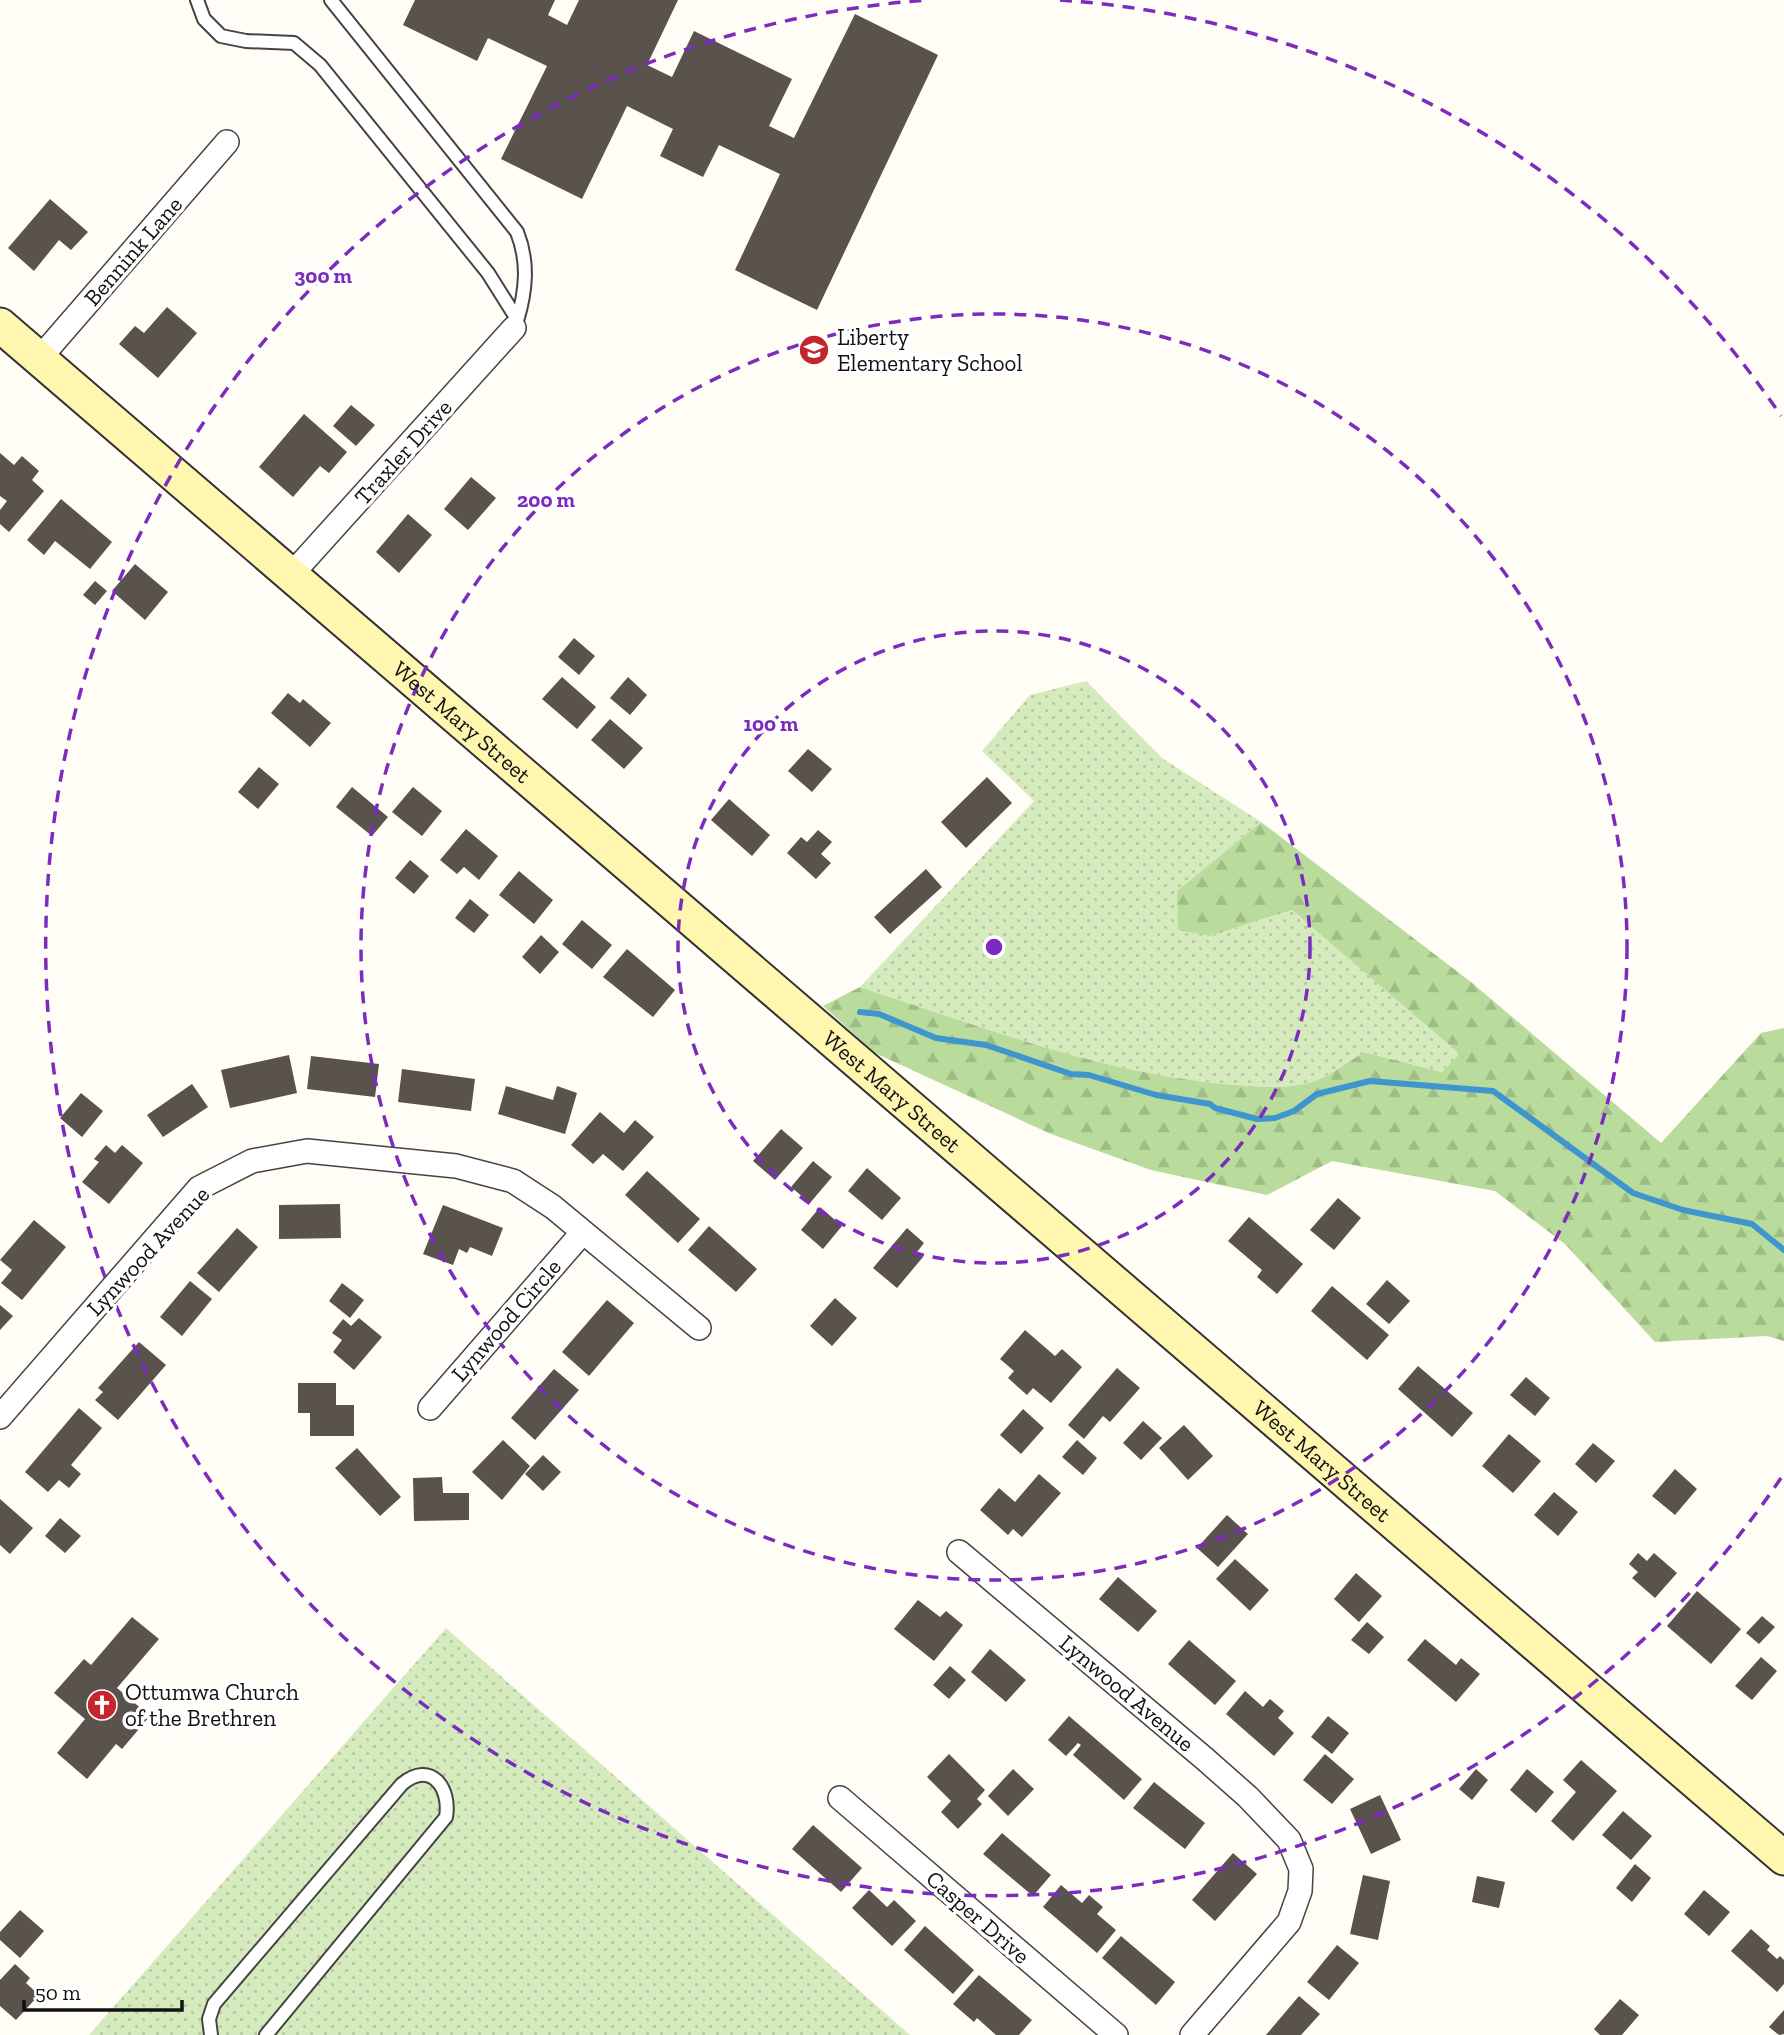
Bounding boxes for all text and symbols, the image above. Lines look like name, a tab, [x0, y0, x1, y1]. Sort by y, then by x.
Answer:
street label: Bennink Lane	[78, 191, 188, 311]
text: 300 m	[294, 263, 352, 288]
place label: Liberty Elementary School	[837, 323, 1023, 377]
school or university icon: Liberty Elementary School	[797, 333, 831, 367]
street label: Traxler Drive	[348, 394, 458, 510]
text: 200 m	[517, 487, 575, 512]
street label: West Mary Street	[387, 655, 537, 789]
text: 100 m	[744, 711, 799, 736]
centre of rings	[982, 935, 1006, 959]
street label: West Mary Street	[817, 1024, 967, 1159]
street label: Lynwood Avenue	[81, 1180, 215, 1322]
street label: Lynwood Circle	[445, 1253, 567, 1387]
street label: West Mary Street	[1247, 1394, 1397, 1528]
street label: Lynwood Avenue	[1054, 1629, 1200, 1757]
place label: Ottumwa Church of the Brethren	[125, 1678, 299, 1732]
church icon: Ottumwa Church of the Brethren	[85, 1688, 119, 1722]
street label: Casper Drive	[920, 1864, 1036, 1970]
scale bar	[24, 1968, 182, 2012]
text: 50 m	[35, 1980, 81, 2005]

